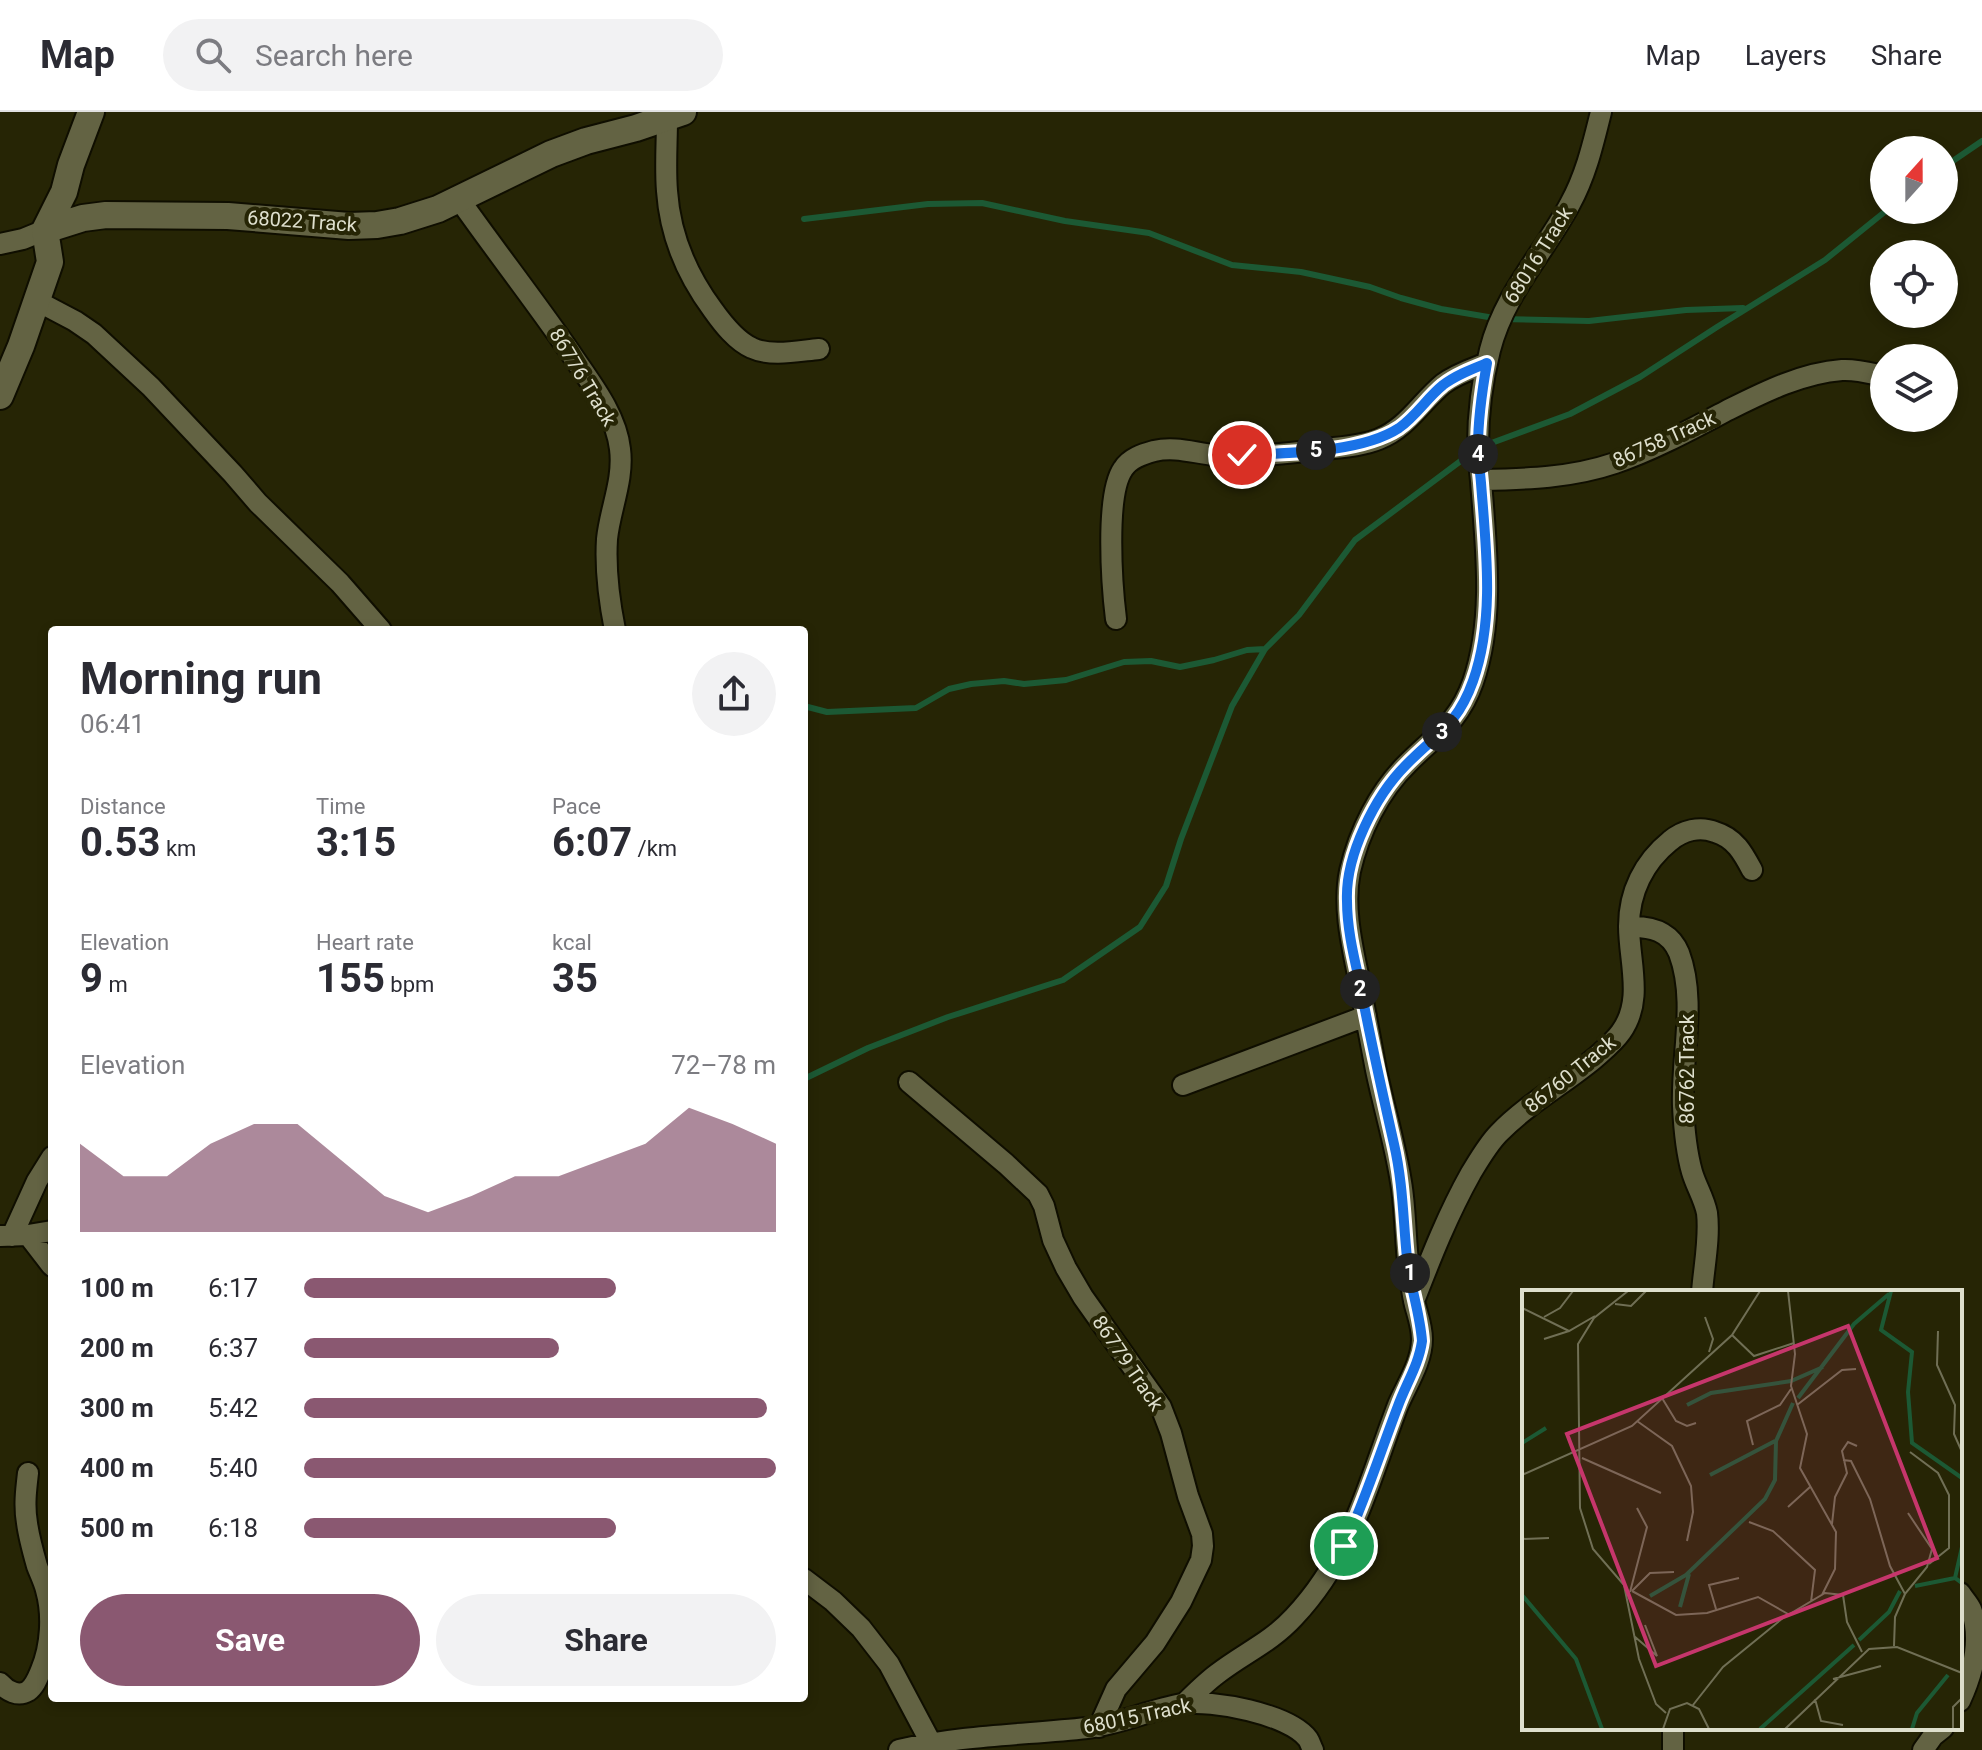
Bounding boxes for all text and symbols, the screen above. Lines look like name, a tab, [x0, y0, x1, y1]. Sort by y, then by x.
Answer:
search box	[163, 19, 723, 91]
text: Map	[40, 33, 115, 77]
icon: search	[191, 33, 235, 77]
text: Search here	[255, 38, 413, 73]
text: Map	[1645, 39, 1701, 72]
text: Layers	[1745, 39, 1827, 72]
text: Share	[1871, 39, 1942, 72]
north arrow	[1870, 136, 1958, 224]
map controls	[1870, 136, 1958, 432]
street label: 68016 Track	[1499, 201, 1578, 308]
street label: 68022 Track	[246, 205, 358, 237]
button: locate	[1870, 240, 1958, 328]
street label: 86776 Track	[544, 324, 622, 431]
button: layers	[1870, 344, 1958, 432]
street label: 86758 Track	[1609, 405, 1720, 472]
pin	[1208, 421, 1276, 489]
pin: 5	[1296, 430, 1336, 470]
icon: check	[1220, 433, 1264, 477]
pin: 4	[1458, 434, 1498, 474]
text: 5	[1310, 437, 1322, 462]
text: 4	[1472, 441, 1484, 466]
button: share	[692, 652, 776, 736]
text: Morning run	[80, 653, 322, 705]
text: 06:41	[80, 709, 145, 739]
pin: 3	[1422, 712, 1462, 752]
text: 3	[1436, 719, 1448, 744]
text: Distance	[80, 794, 166, 819]
text: Time	[316, 794, 365, 819]
text: Pace	[552, 794, 601, 819]
text: 0.53	[80, 819, 160, 866]
text: 3:15	[316, 819, 396, 866]
text: 6:07	[552, 819, 632, 866]
text: km	[160, 836, 196, 861]
text: /km	[632, 836, 677, 861]
text: Elevation	[80, 930, 169, 955]
text: Heart rate	[316, 930, 414, 955]
text: kcal	[552, 930, 592, 955]
text: 9	[80, 955, 103, 1002]
text: 155	[316, 955, 385, 1002]
text: 35	[552, 955, 598, 1002]
pin: 2	[1340, 969, 1380, 1009]
text: m	[103, 972, 128, 997]
text: bpm	[385, 972, 434, 997]
text: 2	[1354, 976, 1366, 1001]
street label: 86762 Track	[1675, 1013, 1699, 1124]
street label: 86760 Track	[1520, 1030, 1621, 1118]
text: Elevation	[80, 1050, 185, 1080]
text: 72–78 m	[671, 1050, 776, 1080]
pin: 1	[1390, 1253, 1430, 1293]
text: 1	[1404, 1260, 1416, 1285]
text: 100 m	[80, 1273, 154, 1303]
text: 6:17	[208, 1273, 258, 1303]
inset map	[1522, 1290, 1962, 1730]
street label: 86779 Track	[1087, 1311, 1169, 1416]
text: 200 m	[80, 1333, 154, 1363]
text: 6:37	[208, 1333, 258, 1363]
text: 300 m	[80, 1393, 154, 1423]
text: 5:42	[208, 1393, 258, 1423]
text: 400 m	[80, 1453, 154, 1483]
text: 5:40	[208, 1453, 258, 1483]
pin	[1310, 1512, 1378, 1580]
text: 500 m	[80, 1513, 154, 1543]
text: 6:18	[208, 1513, 258, 1543]
icon: arrive	[1322, 1524, 1366, 1568]
button: Save	[80, 1594, 420, 1686]
button: Share	[436, 1594, 776, 1686]
street label: 68015 Track	[1081, 1693, 1194, 1739]

